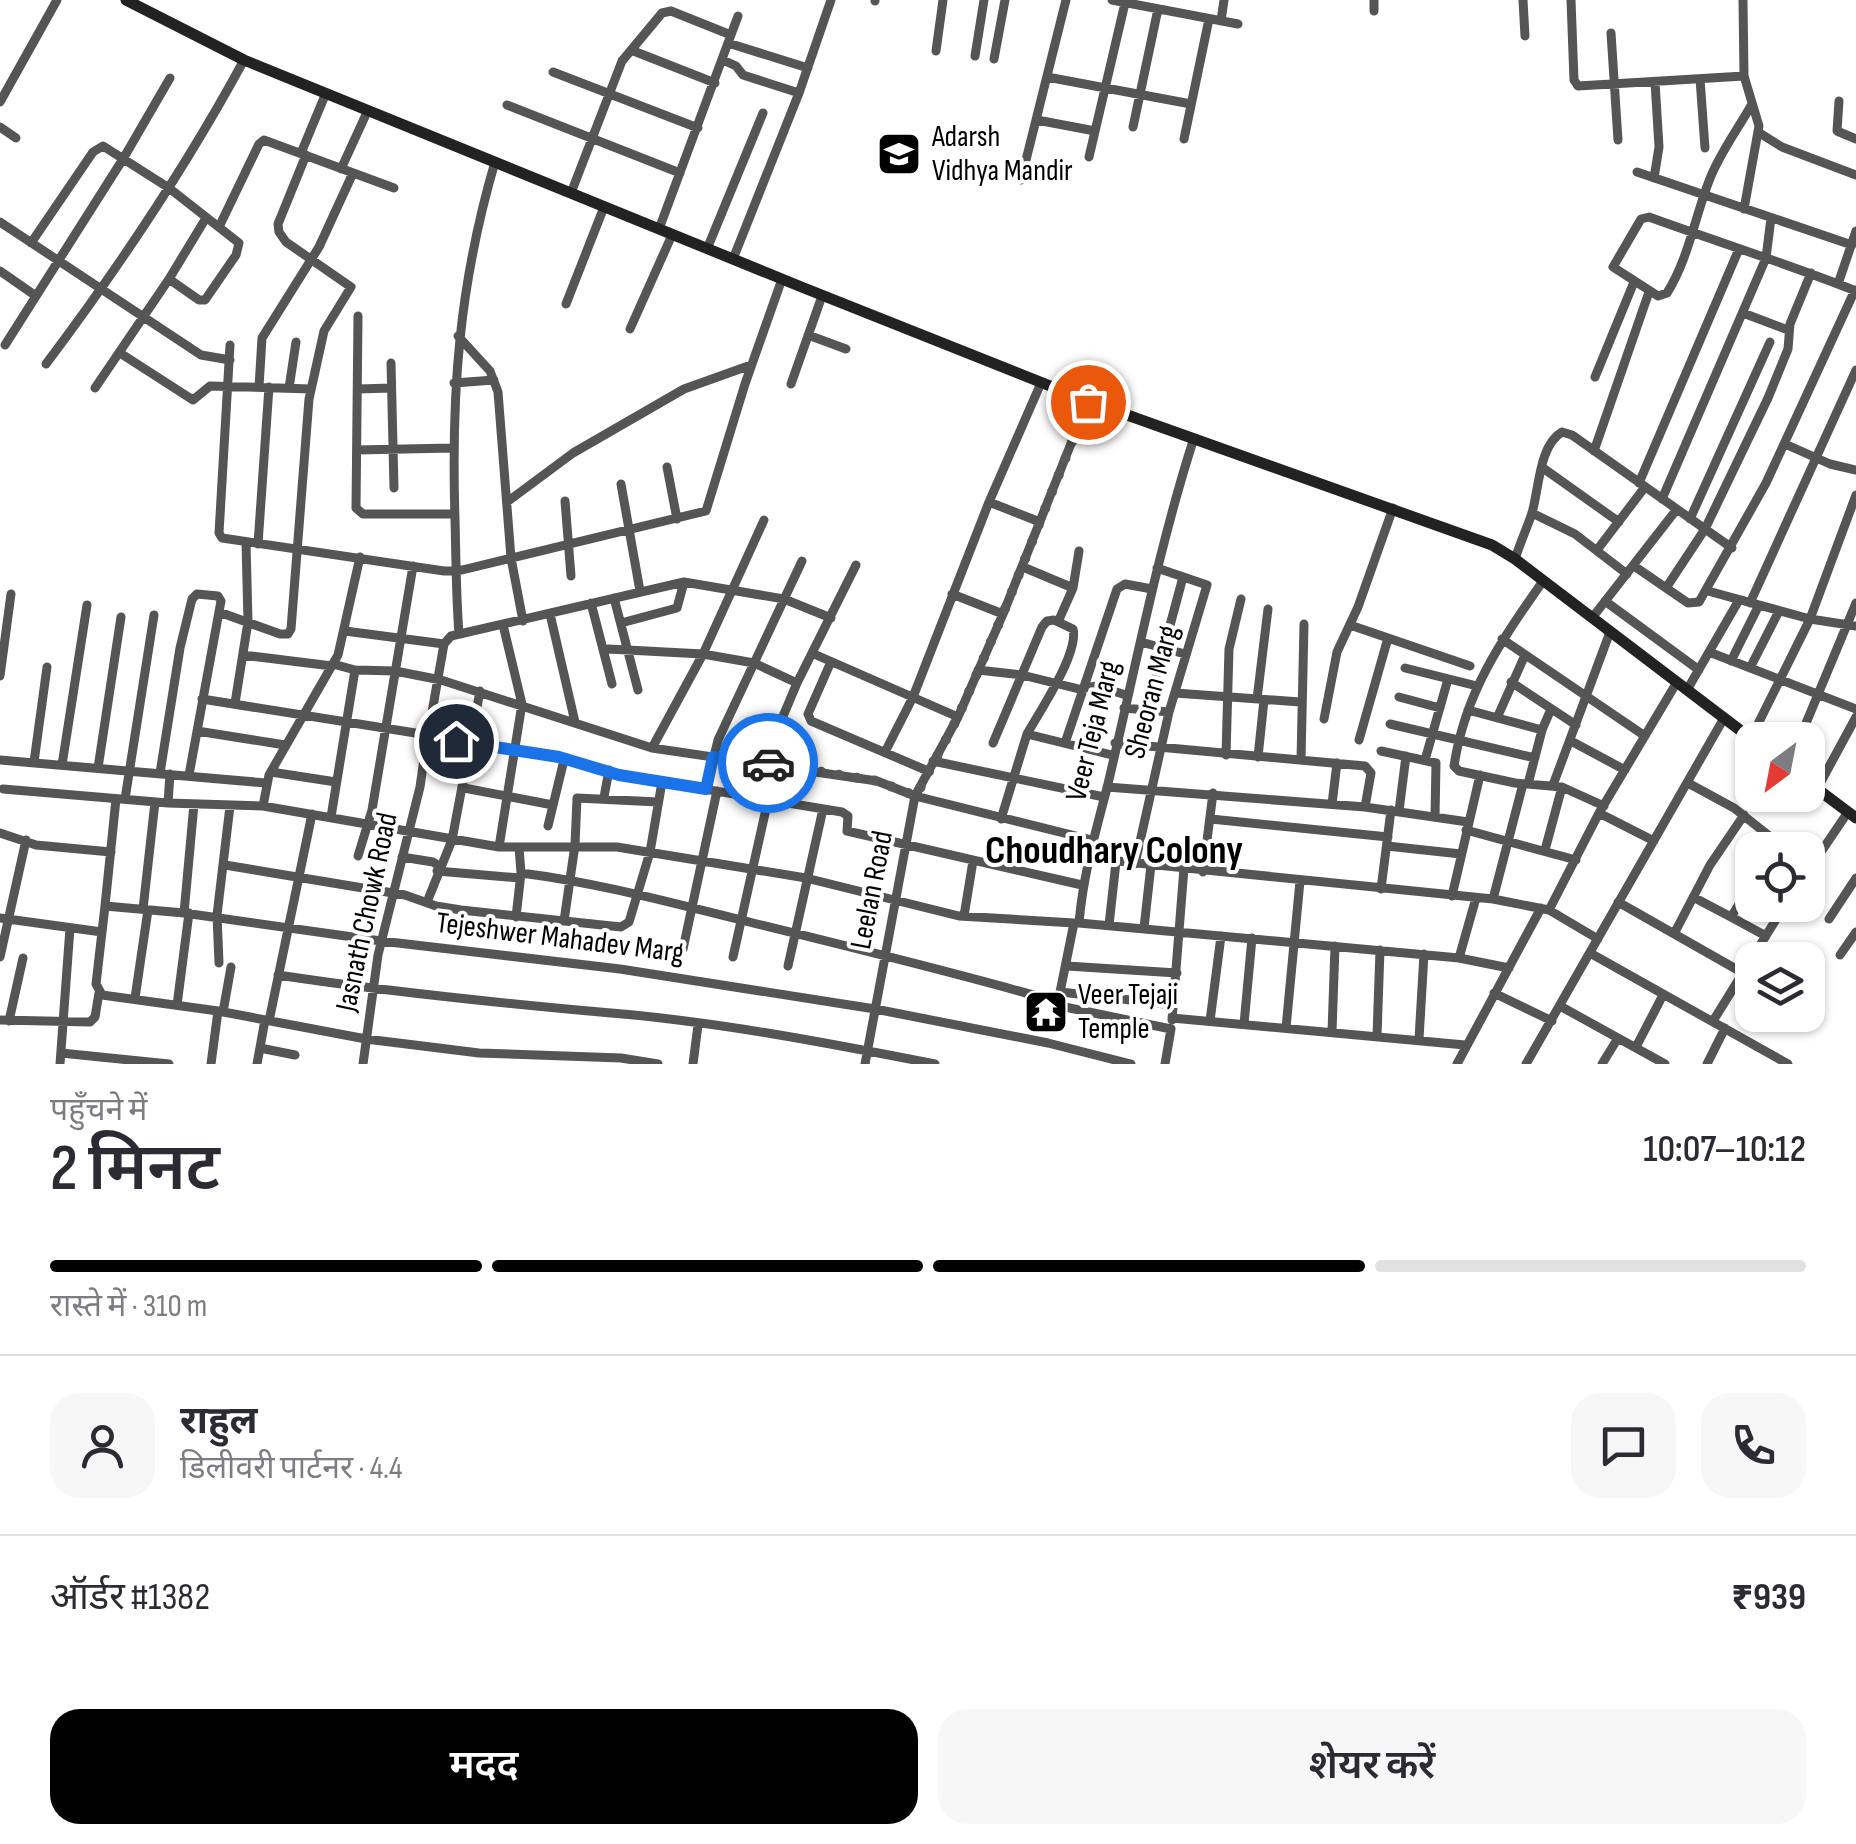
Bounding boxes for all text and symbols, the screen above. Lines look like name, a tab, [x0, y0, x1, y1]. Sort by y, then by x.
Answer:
place label: Adarsh Vidhya Mandir	[931, 119, 1073, 189]
school or university icon: Adarsh Vidhya Mandir	[876, 131, 922, 177]
pin	[1046, 360, 1131, 445]
icon: bag	[1061, 375, 1116, 430]
street label: Sheoran Marg	[1117, 621, 1187, 763]
street label: Veer Teja Marg	[1058, 657, 1128, 805]
pin	[414, 699, 499, 784]
courier	[718, 713, 818, 813]
icon: home	[429, 714, 484, 769]
north arrow	[1735, 722, 1825, 812]
map controls	[1735, 722, 1825, 1032]
icon: car	[741, 736, 796, 791]
street label: Jasnath Chowk Road	[328, 809, 406, 1016]
district label: Choudhary Colony	[985, 827, 1243, 875]
street label: Leelan Road	[843, 828, 901, 952]
button: locate	[1735, 832, 1825, 922]
street label: Tejeshwer Mahadev Marg	[434, 905, 686, 971]
button: layers	[1735, 942, 1825, 1032]
place label: Veer Tejaji Temple	[1078, 977, 1178, 1047]
temple icon: Veer Tejaji Temple	[1023, 989, 1069, 1035]
text: पहुँचने में	[50, 1091, 147, 1130]
text: 10:07–10:12	[1643, 1127, 1806, 1172]
text: 2 मिनट	[50, 1131, 220, 1209]
text: रास्ते में · 310 m	[50, 1287, 207, 1326]
button: person	[50, 1393, 155, 1498]
button: chat	[1571, 1393, 1676, 1498]
button: phone	[1701, 1393, 1806, 1498]
text: राहुल	[180, 1399, 257, 1444]
text: डिलीवरी पार्टनर · 4.4	[180, 1449, 402, 1488]
text: ऑर्डर #1382	[50, 1575, 210, 1620]
text: ₹939	[1731, 1575, 1806, 1620]
button: मदद	[50, 1709, 918, 1824]
button: शेयर करें	[938, 1709, 1806, 1824]

